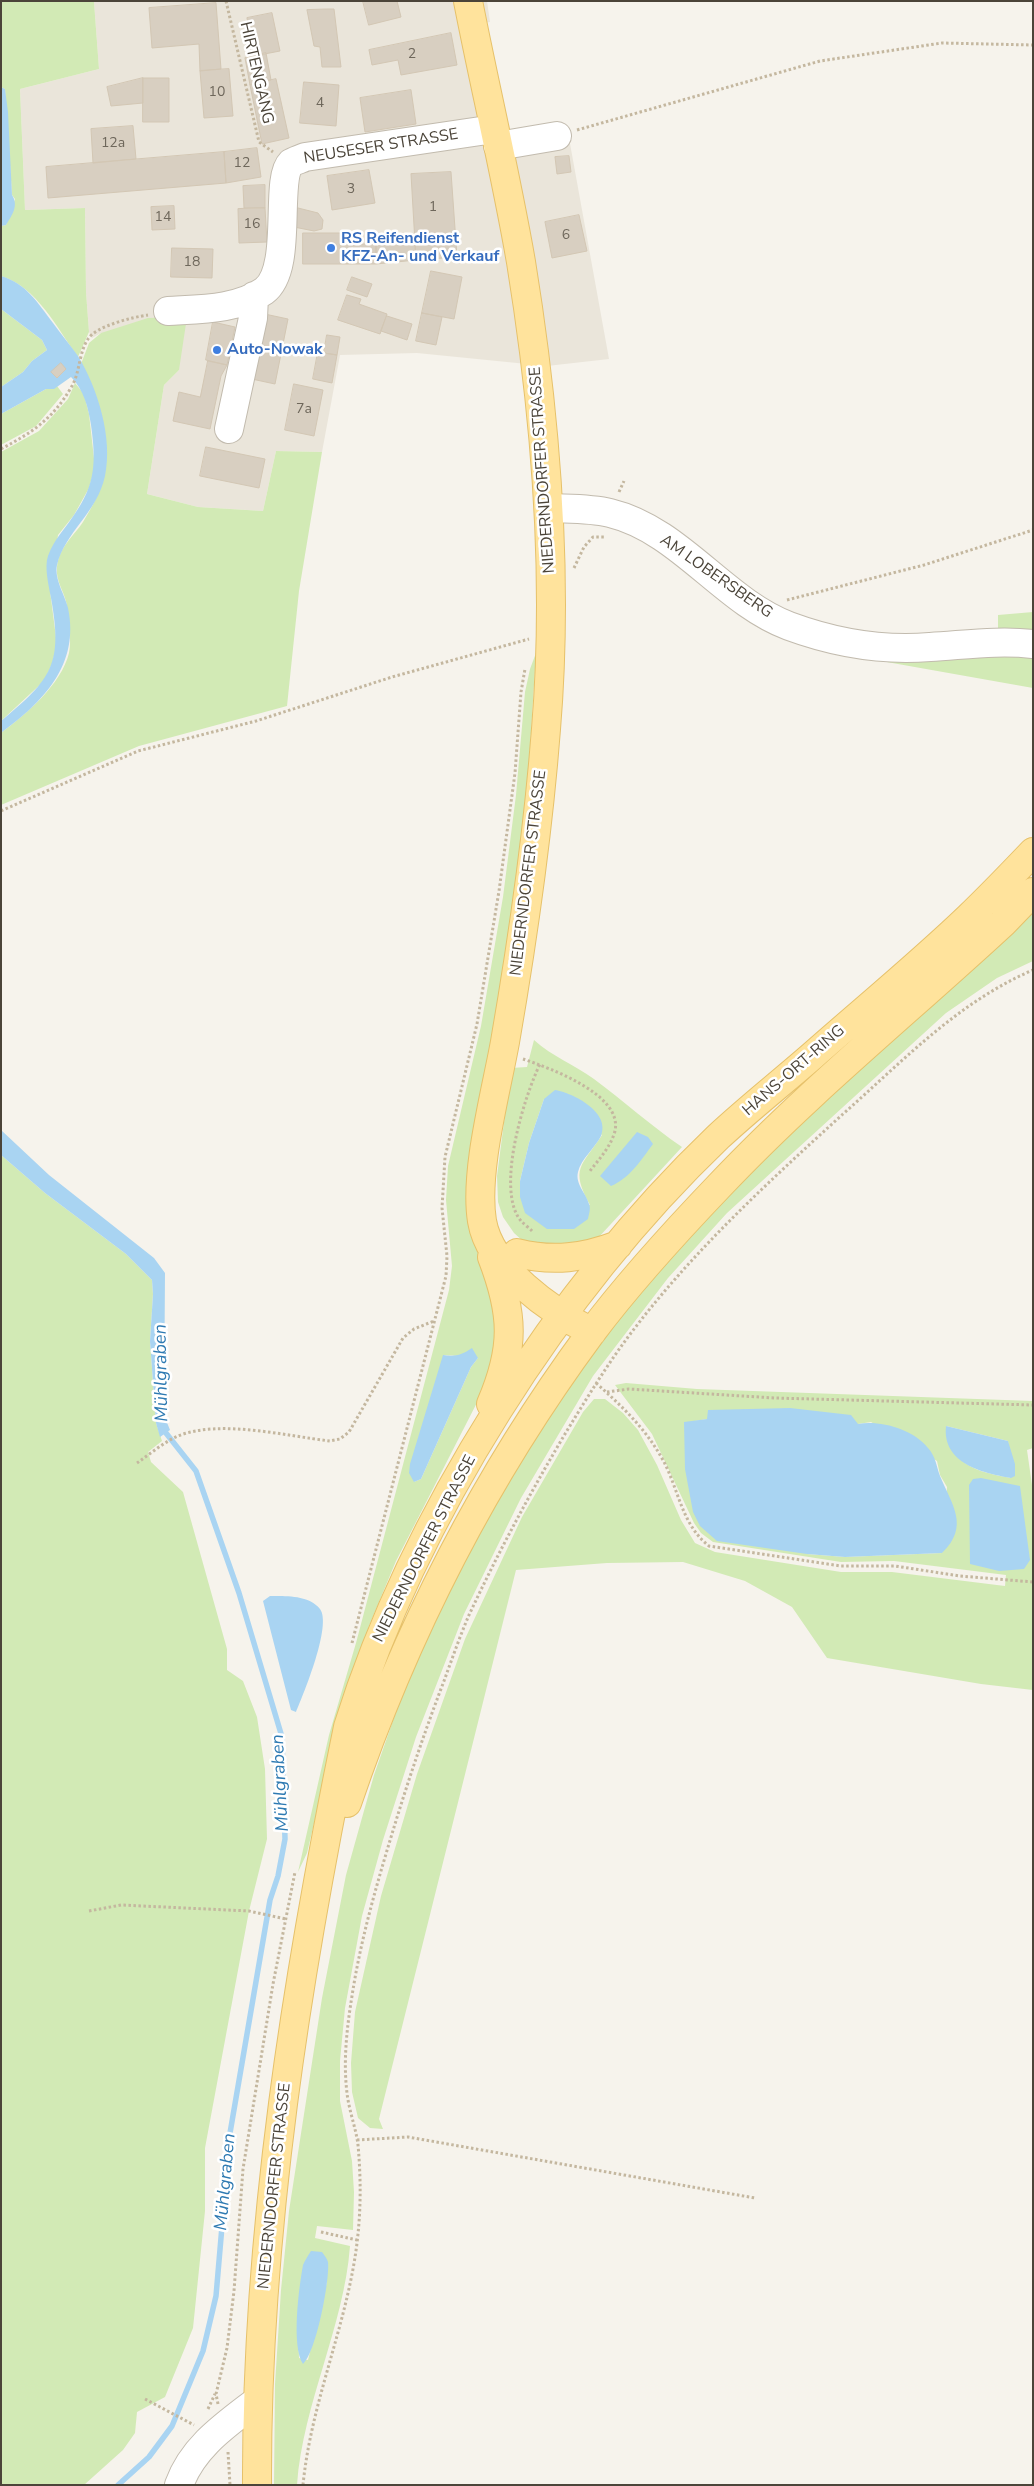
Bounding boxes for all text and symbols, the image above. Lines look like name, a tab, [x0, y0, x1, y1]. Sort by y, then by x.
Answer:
street label: HIRTENGANG	[235, 20, 277, 126]
house number: 2	[408, 47, 416, 63]
house number: 10	[209, 85, 225, 101]
house number: 4	[316, 96, 324, 112]
street label: NEUSESER STRASSE	[302, 125, 460, 169]
house number: 12a	[101, 136, 125, 152]
house number: 12	[234, 156, 250, 172]
house number: 3	[347, 182, 355, 198]
house number: 1	[429, 200, 437, 216]
house number: 14	[155, 210, 171, 226]
house number: 16	[244, 217, 260, 233]
house number: 6	[562, 228, 570, 244]
place label: RS Reifendienst KFZ-An- und Verkauf	[341, 229, 499, 267]
marker: RS Reifendienst KFZ-An- und Verkauf	[325, 242, 337, 254]
house number: 18	[184, 255, 200, 271]
place label: Auto-Nowak	[227, 340, 322, 360]
marker: Auto-Nowak	[211, 344, 223, 356]
street label: NIEDERNDORFER STRASSE	[526, 366, 560, 574]
house number: 7a	[296, 402, 312, 418]
street label: AM LOBERSBERG	[656, 531, 776, 623]
street label: NIEDERNDORFER STRASSE	[507, 769, 551, 977]
street label: HANS-ORT-RING	[739, 1021, 849, 1121]
water label: Mühlgraben	[150, 1324, 174, 1422]
street label: NIEDERNDORFER STRASSE	[369, 1452, 481, 1646]
water label: Mühlgraben	[268, 1734, 294, 1832]
street label: NIEDERNDORFER STRASSE	[255, 2082, 295, 2290]
water label: Mühlgraben	[211, 2132, 241, 2232]

